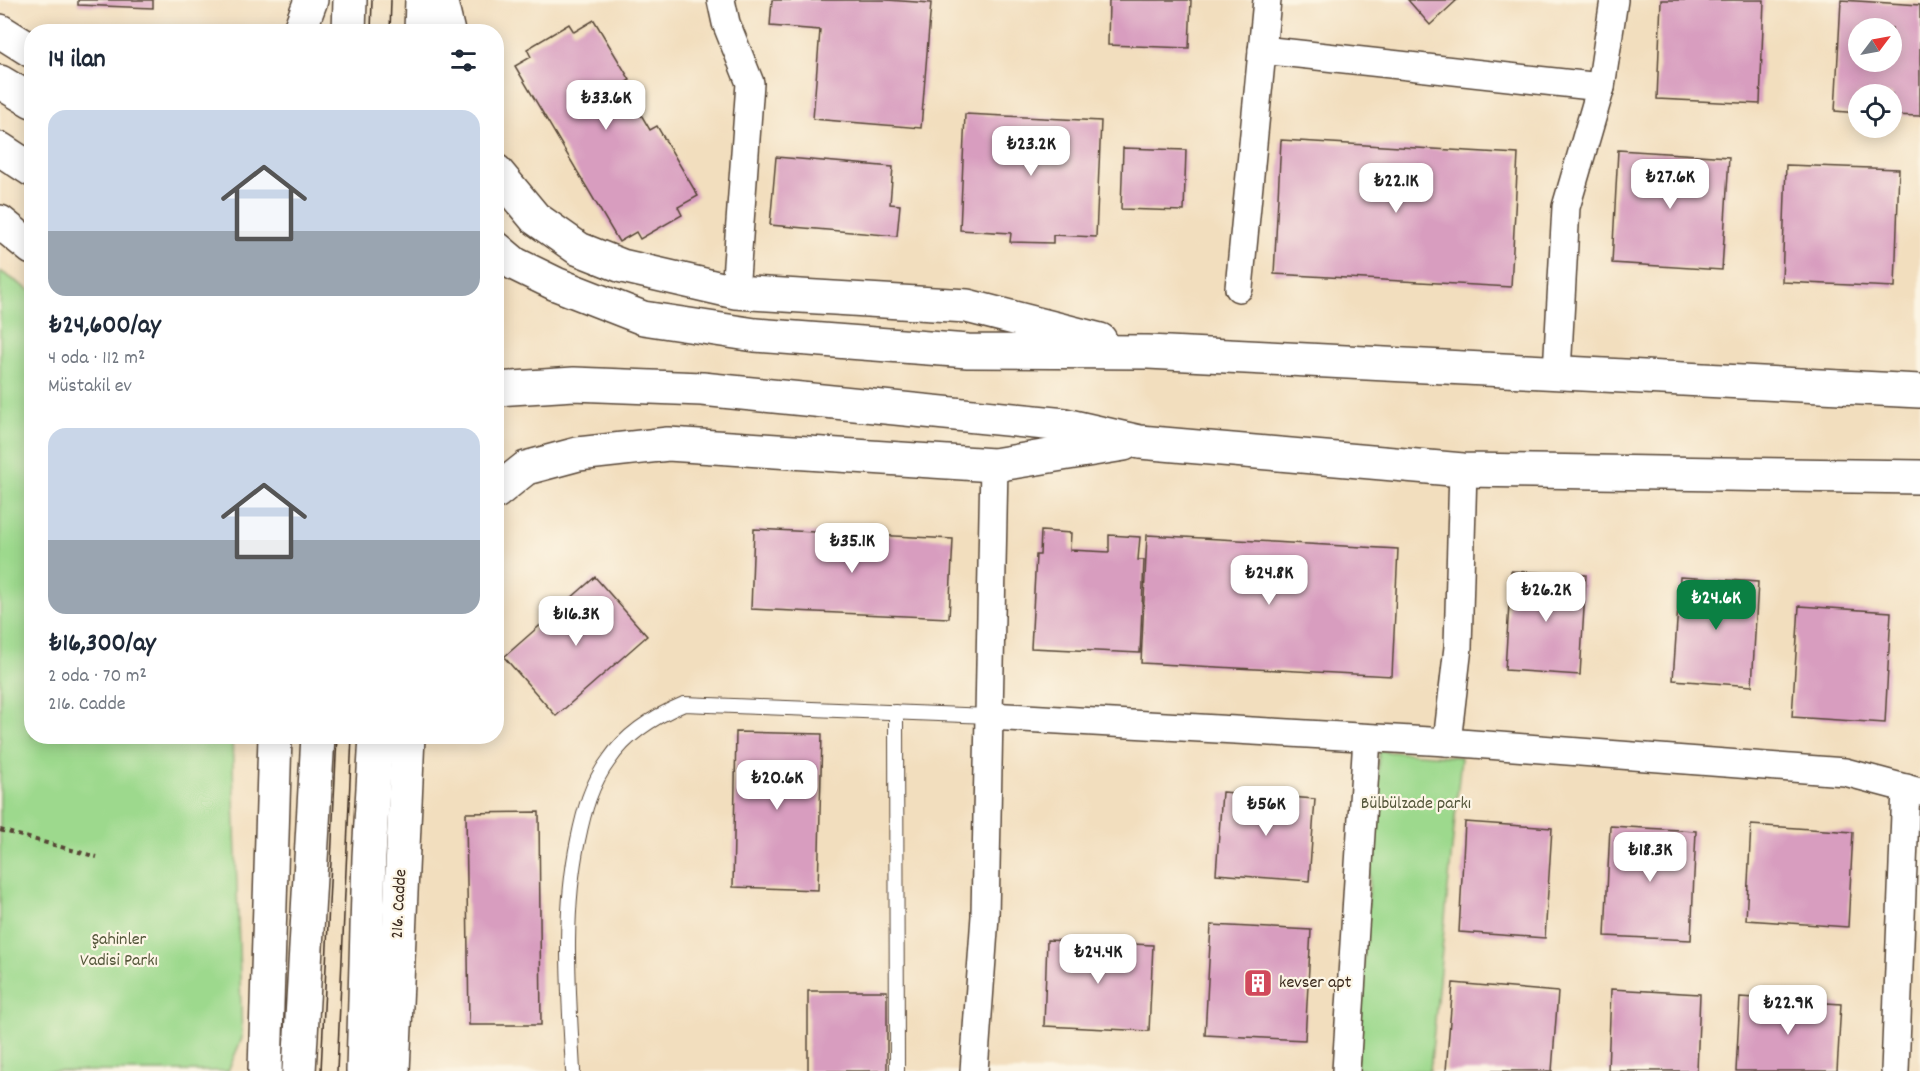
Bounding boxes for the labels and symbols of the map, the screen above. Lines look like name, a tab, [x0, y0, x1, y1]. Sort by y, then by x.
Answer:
north arrow	[1848, 18, 1902, 72]
pin: ₺33.6K	[557, 80, 655, 131]
pin: ₺23.2K	[982, 126, 1080, 177]
pin: ₺27.6K	[1621, 159, 1719, 210]
pin: ₺22.1K	[1347, 163, 1445, 214]
pin: ₺35.1K	[803, 523, 901, 574]
pin: ₺24.8K	[1220, 555, 1318, 606]
pin: ₺26.2K	[1497, 572, 1595, 623]
pin: ₺24.6K	[1667, 580, 1765, 631]
pin: ₺16.3K	[527, 596, 625, 647]
pin: ₺20.6K	[728, 760, 826, 811]
pin: ₺56K	[1230, 786, 1302, 837]
park label: Bülbülzade parkı	[1361, 792, 1471, 817]
pin: ₺18.3K	[1601, 832, 1699, 883]
street label: 216. Cadde	[386, 868, 414, 940]
park label: Şahinler Vadisi Parkı	[80, 928, 158, 974]
pin: ₺24.4K	[1049, 934, 1147, 985]
building icon: kevser apt	[1242, 967, 1274, 999]
place label: kevser apt	[1279, 971, 1352, 996]
pin: ₺22.9K	[1739, 985, 1837, 1036]

